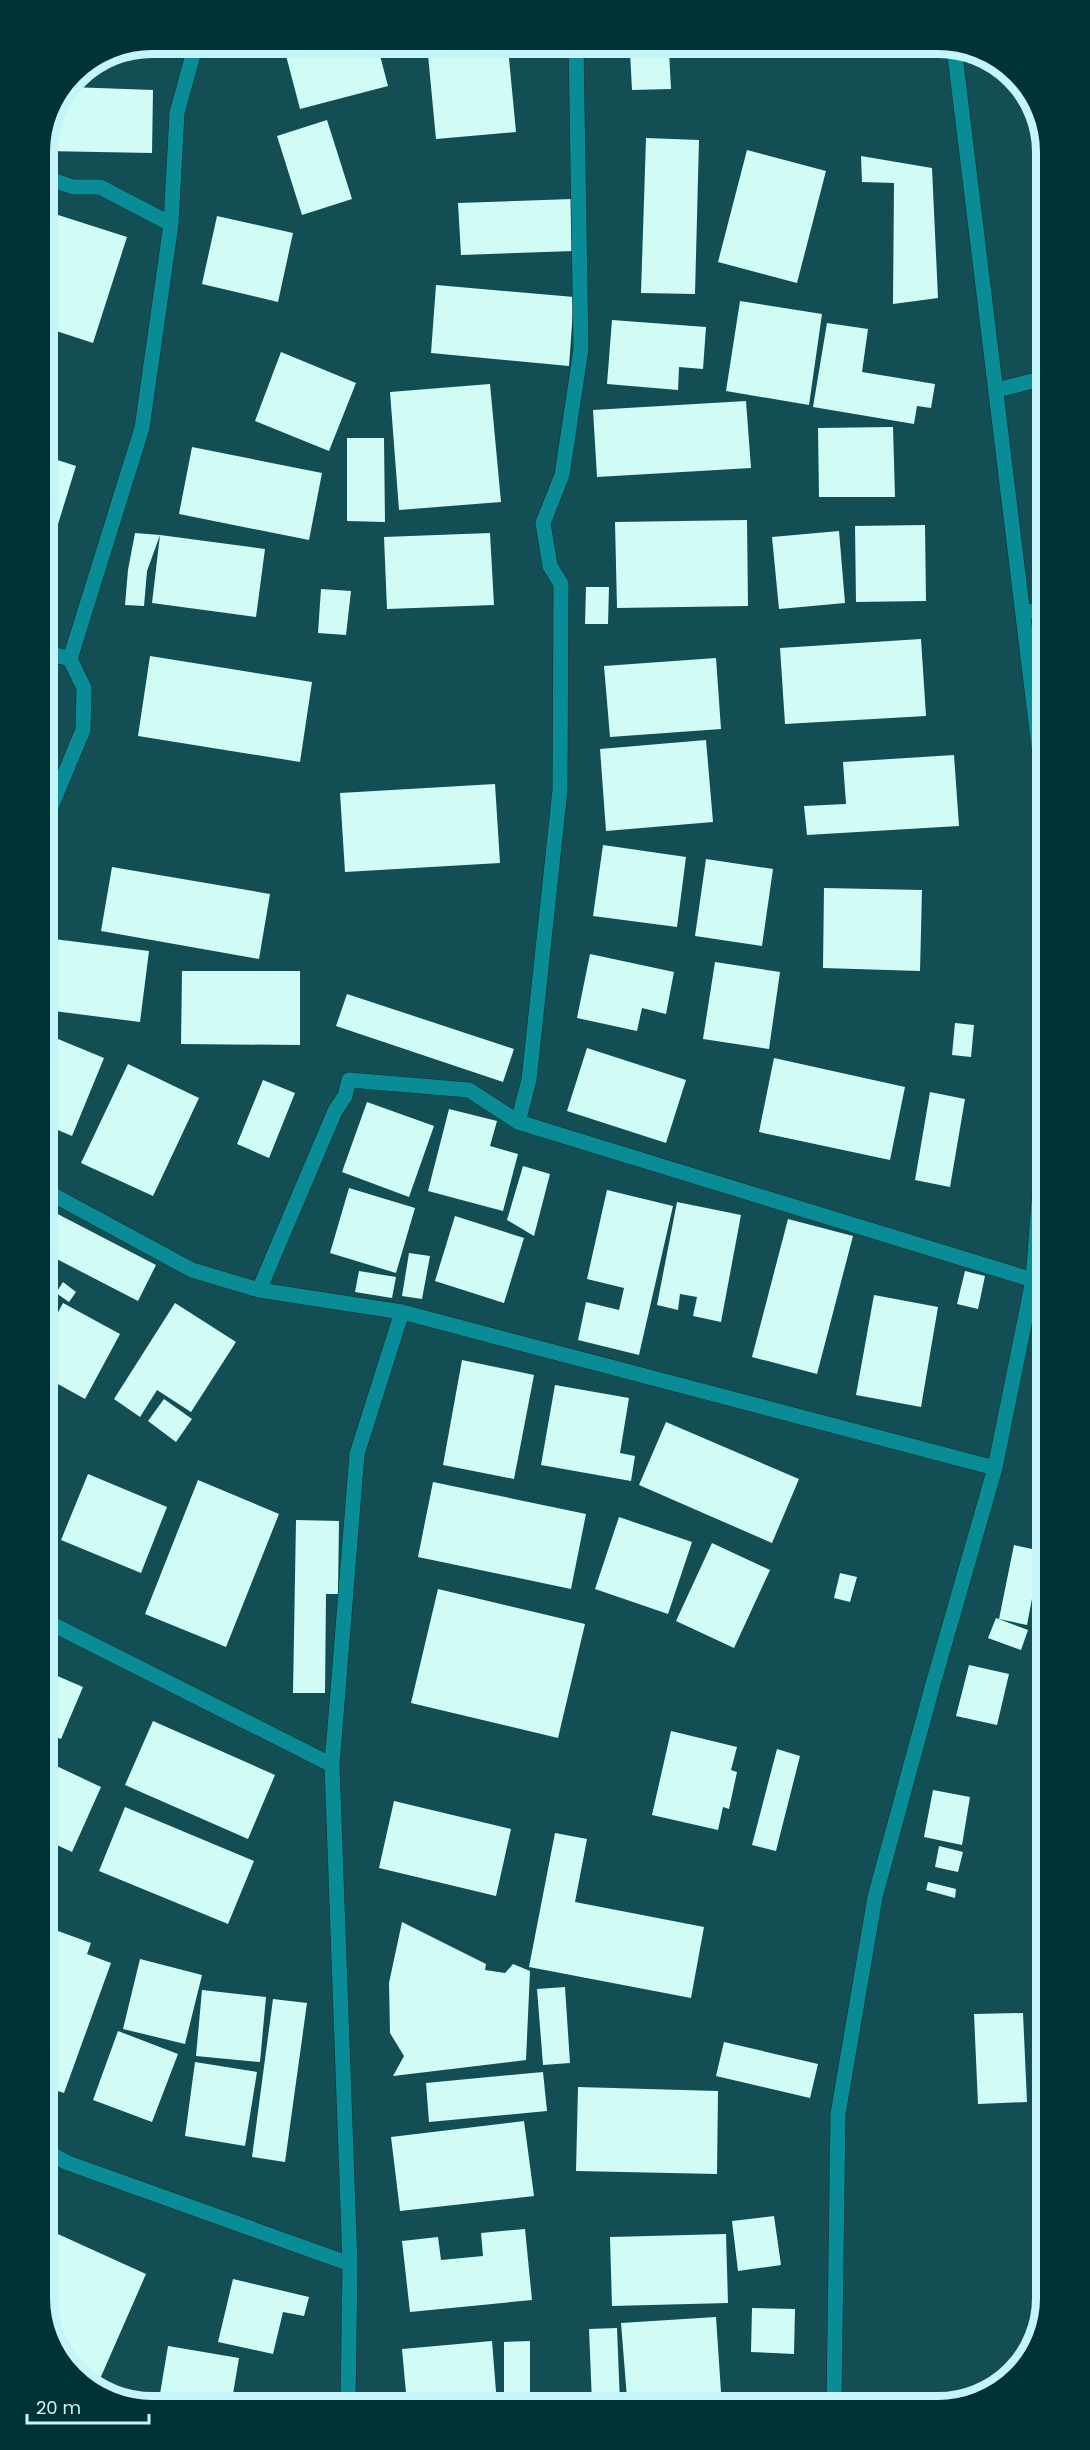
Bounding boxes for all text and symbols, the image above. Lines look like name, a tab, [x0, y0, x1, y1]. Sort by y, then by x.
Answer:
scale bar	[27, 2387, 148, 2425]
text: 20 m	[36, 2395, 81, 2420]

